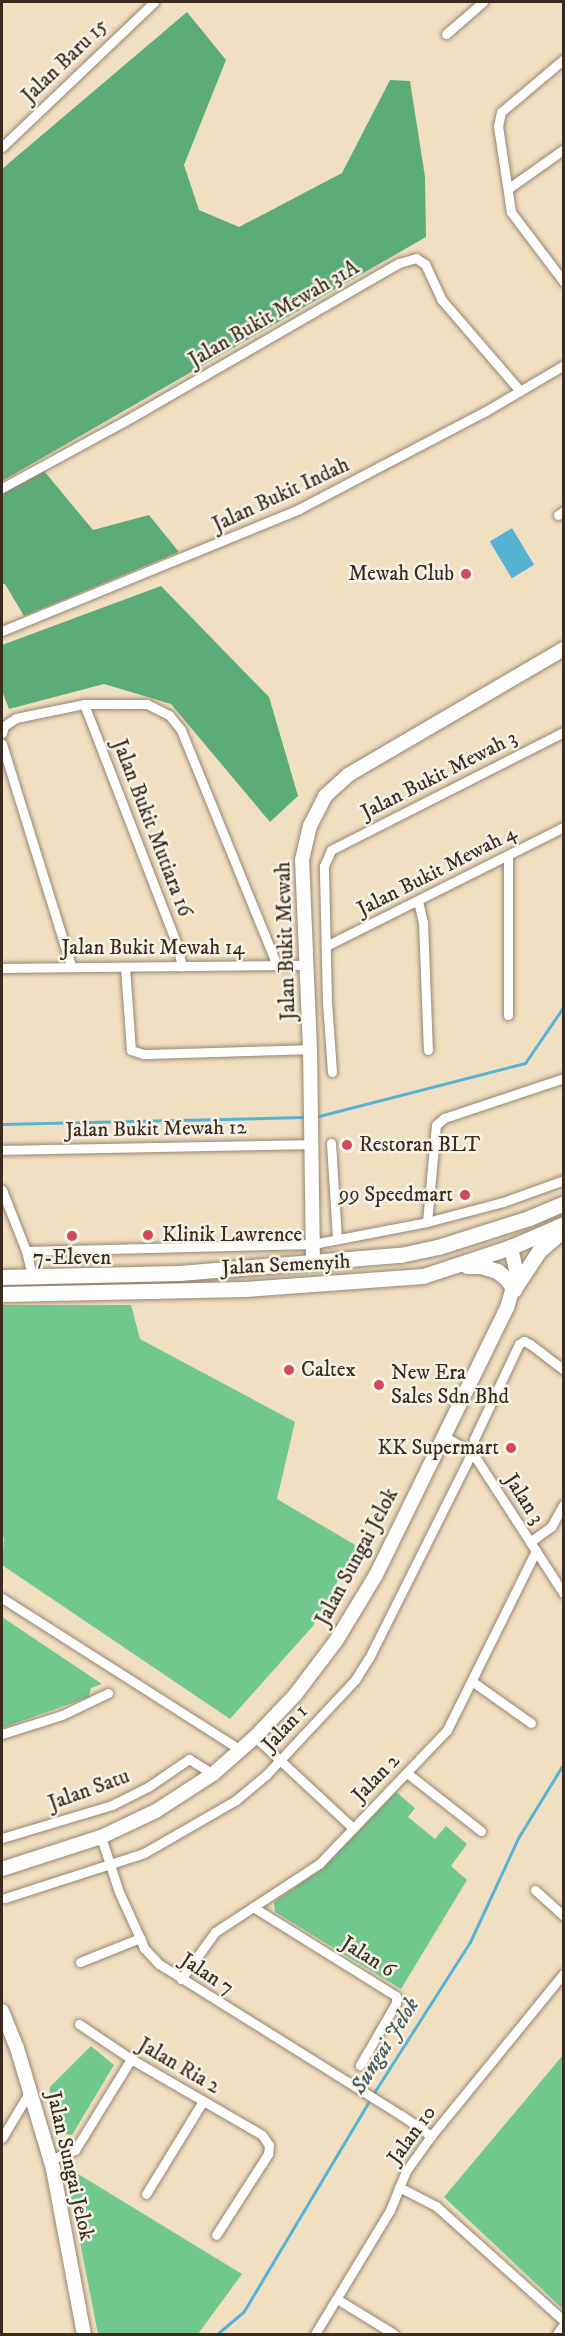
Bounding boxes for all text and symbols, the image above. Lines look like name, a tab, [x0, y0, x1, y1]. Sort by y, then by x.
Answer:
street label: Jalan Baru 15	[17, 14, 113, 108]
street label: Jalan Bukit Mewah 31A	[184, 255, 364, 373]
street label: Jalan Bukit Indah	[209, 452, 353, 538]
place label: Mewah Club	[348, 561, 454, 587]
marker: Mewah Club	[459, 567, 473, 581]
street label: Jalan Bukit Mewah 3	[357, 725, 521, 825]
street label: Jalan Bukit Mutiara 16	[107, 736, 197, 920]
street label: Jalan Bukit Mewah 4	[353, 820, 521, 922]
street label: Jalan Bukit Mewah	[271, 861, 301, 1021]
street label: Jalan Bukit Mewah 14	[61, 935, 245, 961]
street label: Jalan Bukit Mewah 12	[65, 1115, 247, 1143]
place label: Restoran BLT	[359, 1132, 480, 1158]
marker: Restoran BLT	[340, 1138, 354, 1152]
place label: 99 Speedmart	[339, 1182, 453, 1208]
marker: 99 Speedmart	[458, 1188, 472, 1202]
place label: Klinik Lawrence	[162, 1222, 302, 1248]
marker: Klinik Lawrence	[139, 1226, 157, 1244]
marker: 7-Eleven	[65, 1229, 79, 1243]
place label: 7-Eleven	[33, 1245, 111, 1271]
street label: Jalan Semenyih	[221, 1249, 351, 1281]
place label: Caltex	[301, 1357, 356, 1383]
place label: New Era Sales Sdn Bhd	[391, 1360, 509, 1410]
marker: Caltex	[282, 1363, 296, 1377]
marker: New Era Sales Sdn Bhd	[372, 1378, 386, 1392]
place label: KK Supermart	[378, 1435, 499, 1461]
marker: KK Supermart	[504, 1441, 518, 1455]
street label: Jalan 3	[498, 1469, 550, 1529]
street label: Jalan Sungai Jelok	[310, 1484, 404, 1630]
street label: Jalan 1	[257, 1699, 313, 1757]
street label: Jalan 2	[347, 1748, 405, 1808]
street label: Jalan Satu	[45, 1764, 133, 1816]
street label: Jalan 6	[337, 1931, 399, 1983]
street label: Jalan 7	[176, 1947, 238, 2001]
water label: Sungai Jelok	[345, 1993, 425, 2099]
street label: Jalan Ria 2	[133, 2032, 225, 2100]
street label: Jalan Sungai Jelok	[41, 2089, 99, 2243]
street label: Jalan 10	[382, 2101, 442, 2169]

